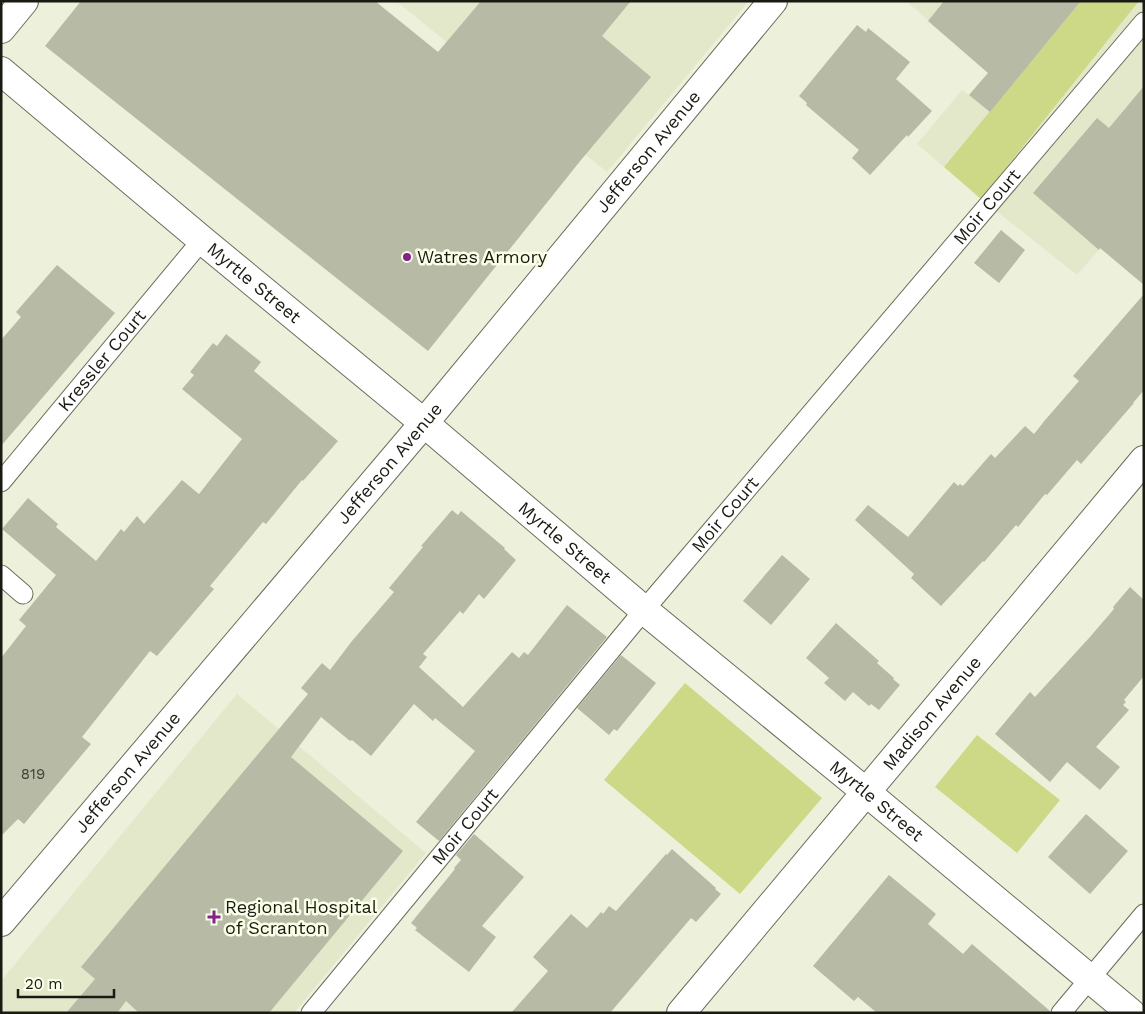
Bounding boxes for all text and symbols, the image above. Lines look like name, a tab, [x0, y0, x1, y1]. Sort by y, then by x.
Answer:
street label: Jefferson Avenue	[591, 86, 704, 217]
street label: Moir Court	[948, 164, 1025, 249]
street label: Myrtle Street	[203, 238, 306, 328]
place label: Watres Armory	[417, 246, 548, 267]
marker: Watres Armory	[401, 251, 413, 263]
street label: Kressler Court	[53, 305, 150, 415]
street label: Jefferson Avenue	[332, 398, 446, 528]
street label: Moir Court	[687, 472, 763, 556]
street label: Myrtle Street	[514, 497, 616, 588]
street label: Madison Avenue	[878, 652, 985, 774]
street label: Jefferson Avenue	[70, 707, 185, 837]
street label: Myrtle Street	[826, 756, 928, 846]
house number: 819	[21, 765, 45, 783]
street label: Moir Court	[427, 783, 503, 868]
place label: Regional Hospital of Scranton	[225, 896, 378, 938]
marker: Regional Hospital of Scranton	[207, 910, 221, 924]
scale bar	[18, 966, 114, 998]
text: 20 m	[25, 975, 63, 993]

